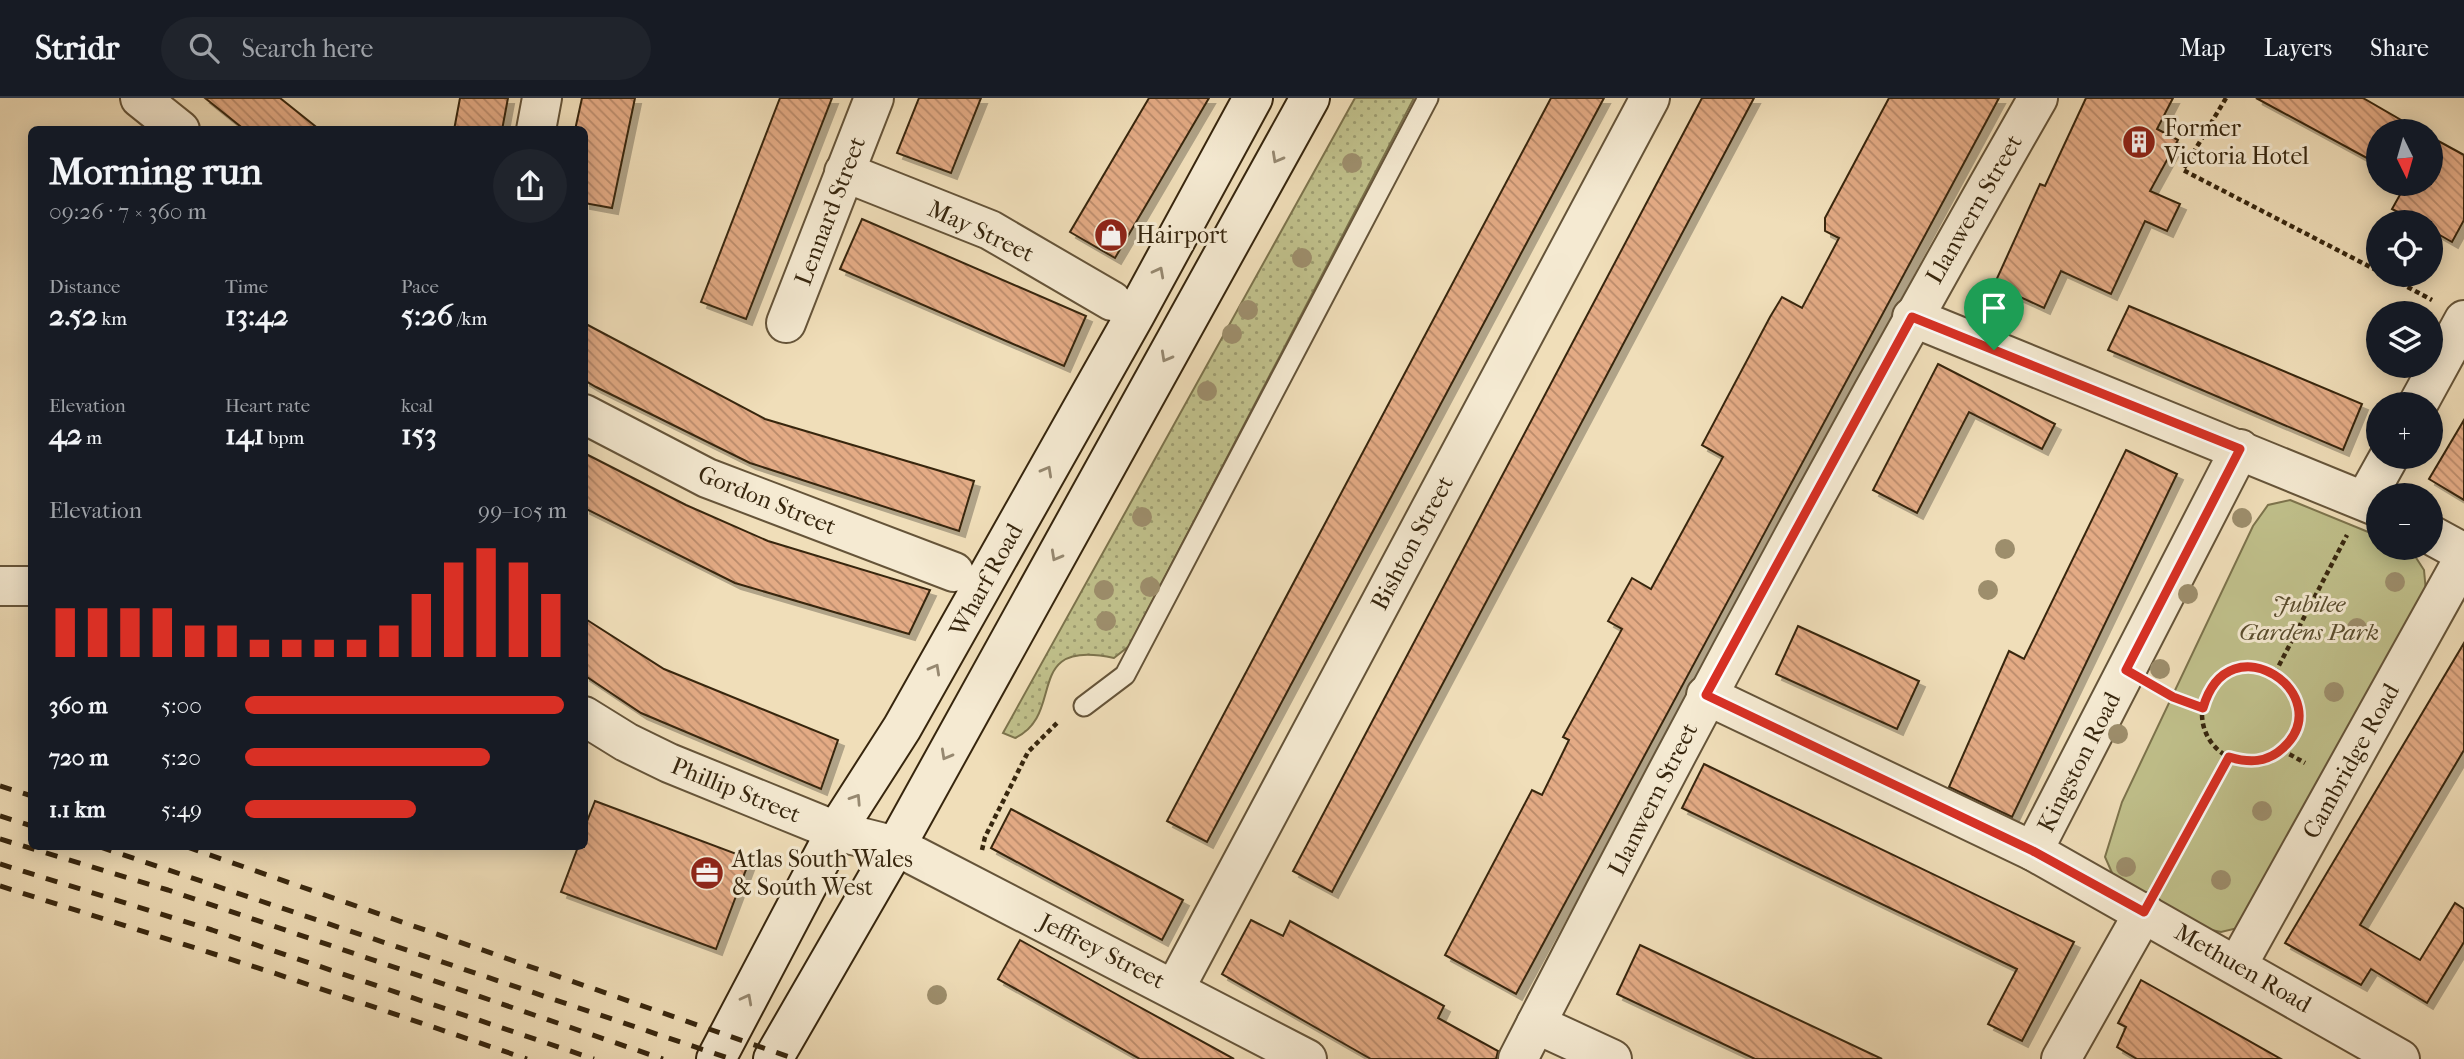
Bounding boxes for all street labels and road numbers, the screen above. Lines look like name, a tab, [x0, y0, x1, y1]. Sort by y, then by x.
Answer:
street label: Llanwern Street	[1920, 129, 2028, 289]
street label: Lennard Street	[789, 132, 871, 289]
street label: May Street	[923, 194, 1039, 268]
street label: Gordon Street	[694, 460, 841, 541]
street label: Bishton Street	[1365, 471, 1459, 615]
street label: Wharf Road	[943, 518, 1029, 642]
street label: Cambridge Road	[2297, 678, 2406, 843]
street label: Kingston Road	[2032, 687, 2127, 837]
street label: Llanwern Street	[1602, 718, 1704, 880]
street label: Phillip Street	[667, 751, 805, 829]
street label: Jeffrey Street	[1033, 906, 1170, 995]
street label: Methuen Road	[2170, 918, 2317, 1019]

